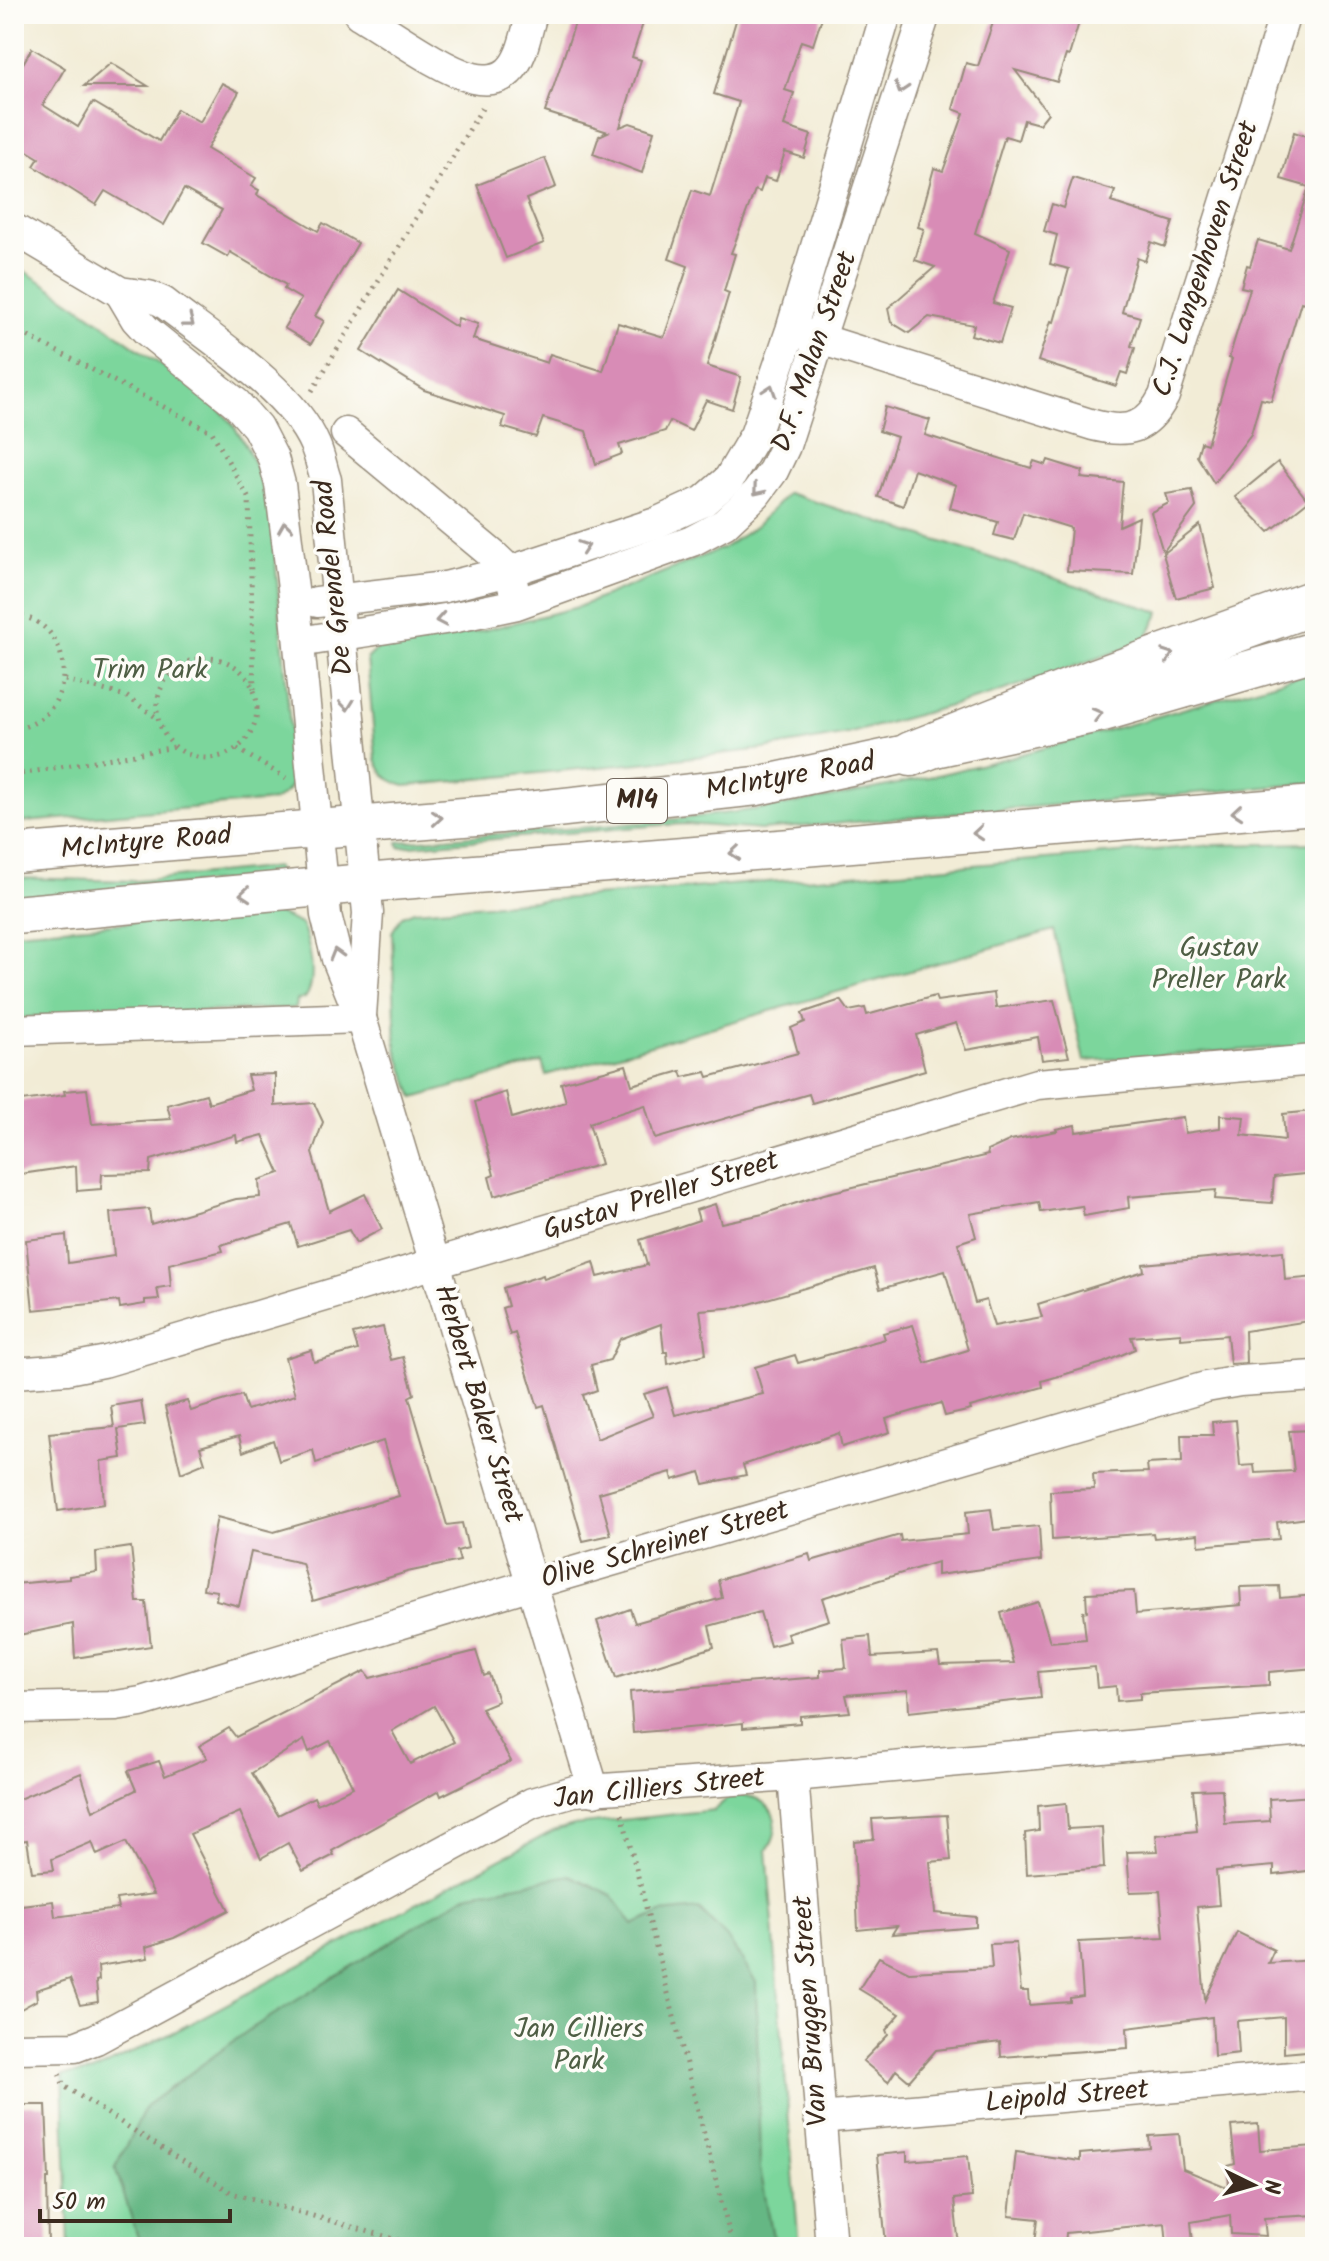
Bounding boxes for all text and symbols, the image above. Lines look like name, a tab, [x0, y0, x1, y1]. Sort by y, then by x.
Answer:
one-way arrow	[894, 81, 910, 95]
street label: C.J. Langenhoven Street	[1140, 114, 1272, 403]
street label: D.F. Malan Street	[760, 244, 871, 458]
one-way arrow	[180, 312, 194, 327]
one-way arrow	[761, 384, 777, 398]
street label: De Grendel Road	[301, 477, 367, 678]
one-way arrow	[753, 481, 768, 495]
one-way arrow	[277, 520, 294, 534]
one-way arrow	[576, 541, 590, 557]
one-way arrow	[434, 611, 448, 628]
park label: Trim Park	[92, 648, 208, 693]
one-way arrow	[1160, 648, 1174, 664]
one-way arrow	[339, 699, 356, 712]
one-way arrow	[1089, 706, 1103, 723]
street label: McIntyre Road	[702, 740, 879, 814]
road number: M14	[607, 779, 667, 823]
one-way arrow	[1230, 803, 1243, 820]
one-way arrow	[431, 810, 444, 827]
street label: McIntyre Road	[59, 813, 234, 873]
one-way arrow	[971, 825, 984, 842]
one-way arrow	[728, 845, 741, 862]
one-way arrow	[238, 885, 251, 902]
park label: Gustav Preller Park	[1152, 926, 1287, 1003]
one-way arrow	[329, 948, 345, 962]
street label: Gustav Preller Street	[538, 1138, 786, 1253]
street label: Herbert Baker Street	[420, 1279, 536, 1530]
street label: Olive Schreiner Street	[536, 1488, 795, 1602]
street label: Jan Cilliers Street	[551, 1755, 768, 1822]
street label: Van Bruggen Street	[780, 1893, 842, 2128]
park label: Jan Cilliers Park	[514, 2007, 644, 2084]
street label: Leipold Street	[983, 2067, 1152, 2127]
north arrow	[1213, 2145, 1293, 2225]
scale bar	[40, 2173, 230, 2223]
text: N	[1252, 2178, 1288, 2195]
text: 50 m	[52, 2183, 106, 2222]

